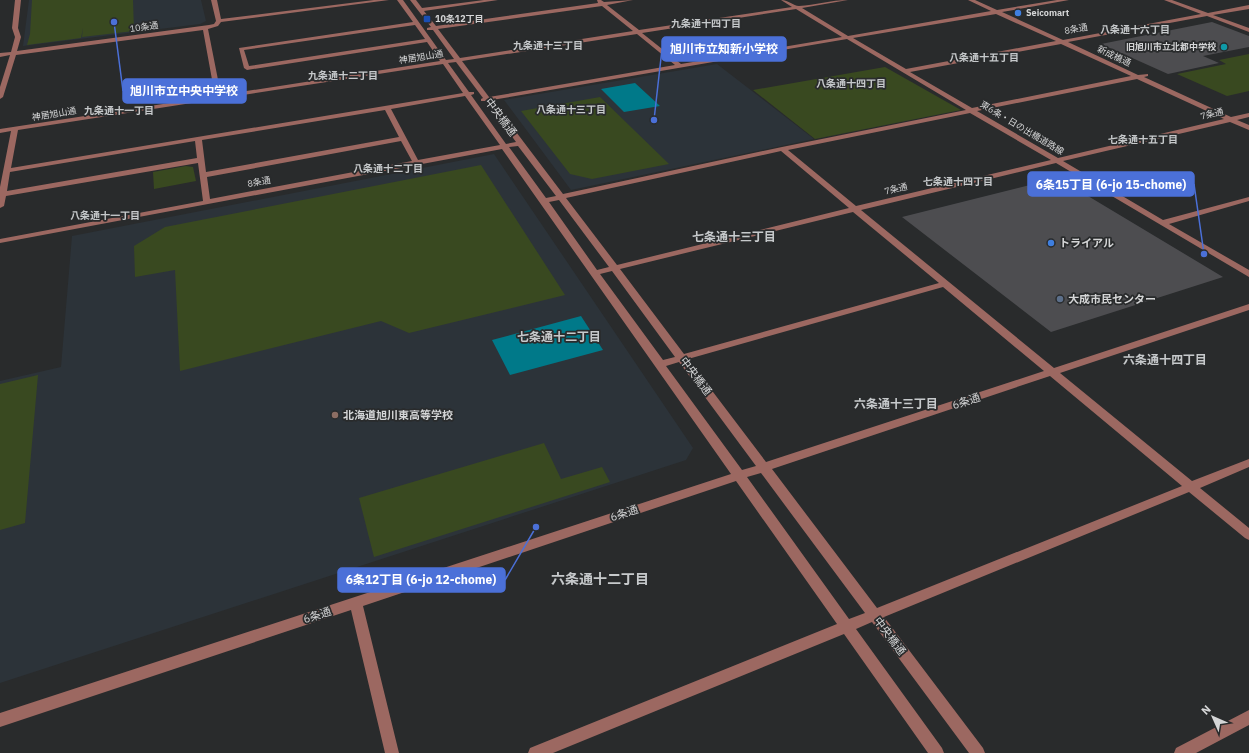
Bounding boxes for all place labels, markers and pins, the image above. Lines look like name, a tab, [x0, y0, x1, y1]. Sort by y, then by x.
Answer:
place label: Seicomart	[1026, 7, 1070, 18]
marker: Seicomart	[1013, 8, 1023, 18]
place label: 10条12丁目	[435, 13, 484, 24]
marker: 10条12丁目	[422, 14, 432, 24]
callout: 旭川市立知新小学校	[662, 37, 786, 61]
place label: 旧旭川市立北都中学校	[1126, 41, 1217, 52]
marker: 旧旭川市立北都中学校	[1219, 42, 1229, 52]
callout: 旭川市立中央中学校	[123, 79, 246, 103]
callout: 6条15丁目 (6-jo 15-chome)	[1028, 172, 1194, 196]
place label: トライアル	[1059, 236, 1114, 250]
marker: トライアル	[1046, 238, 1056, 248]
place label: 大成市民センター	[1068, 292, 1156, 306]
marker: 大成市民センター	[1055, 294, 1065, 304]
place label: 北海道旭川東高等学校	[343, 408, 453, 422]
marker: 北海道旭川東高等学校	[330, 410, 340, 420]
callout: 6条12丁目 (6-jo 12-chome)	[338, 568, 505, 592]

